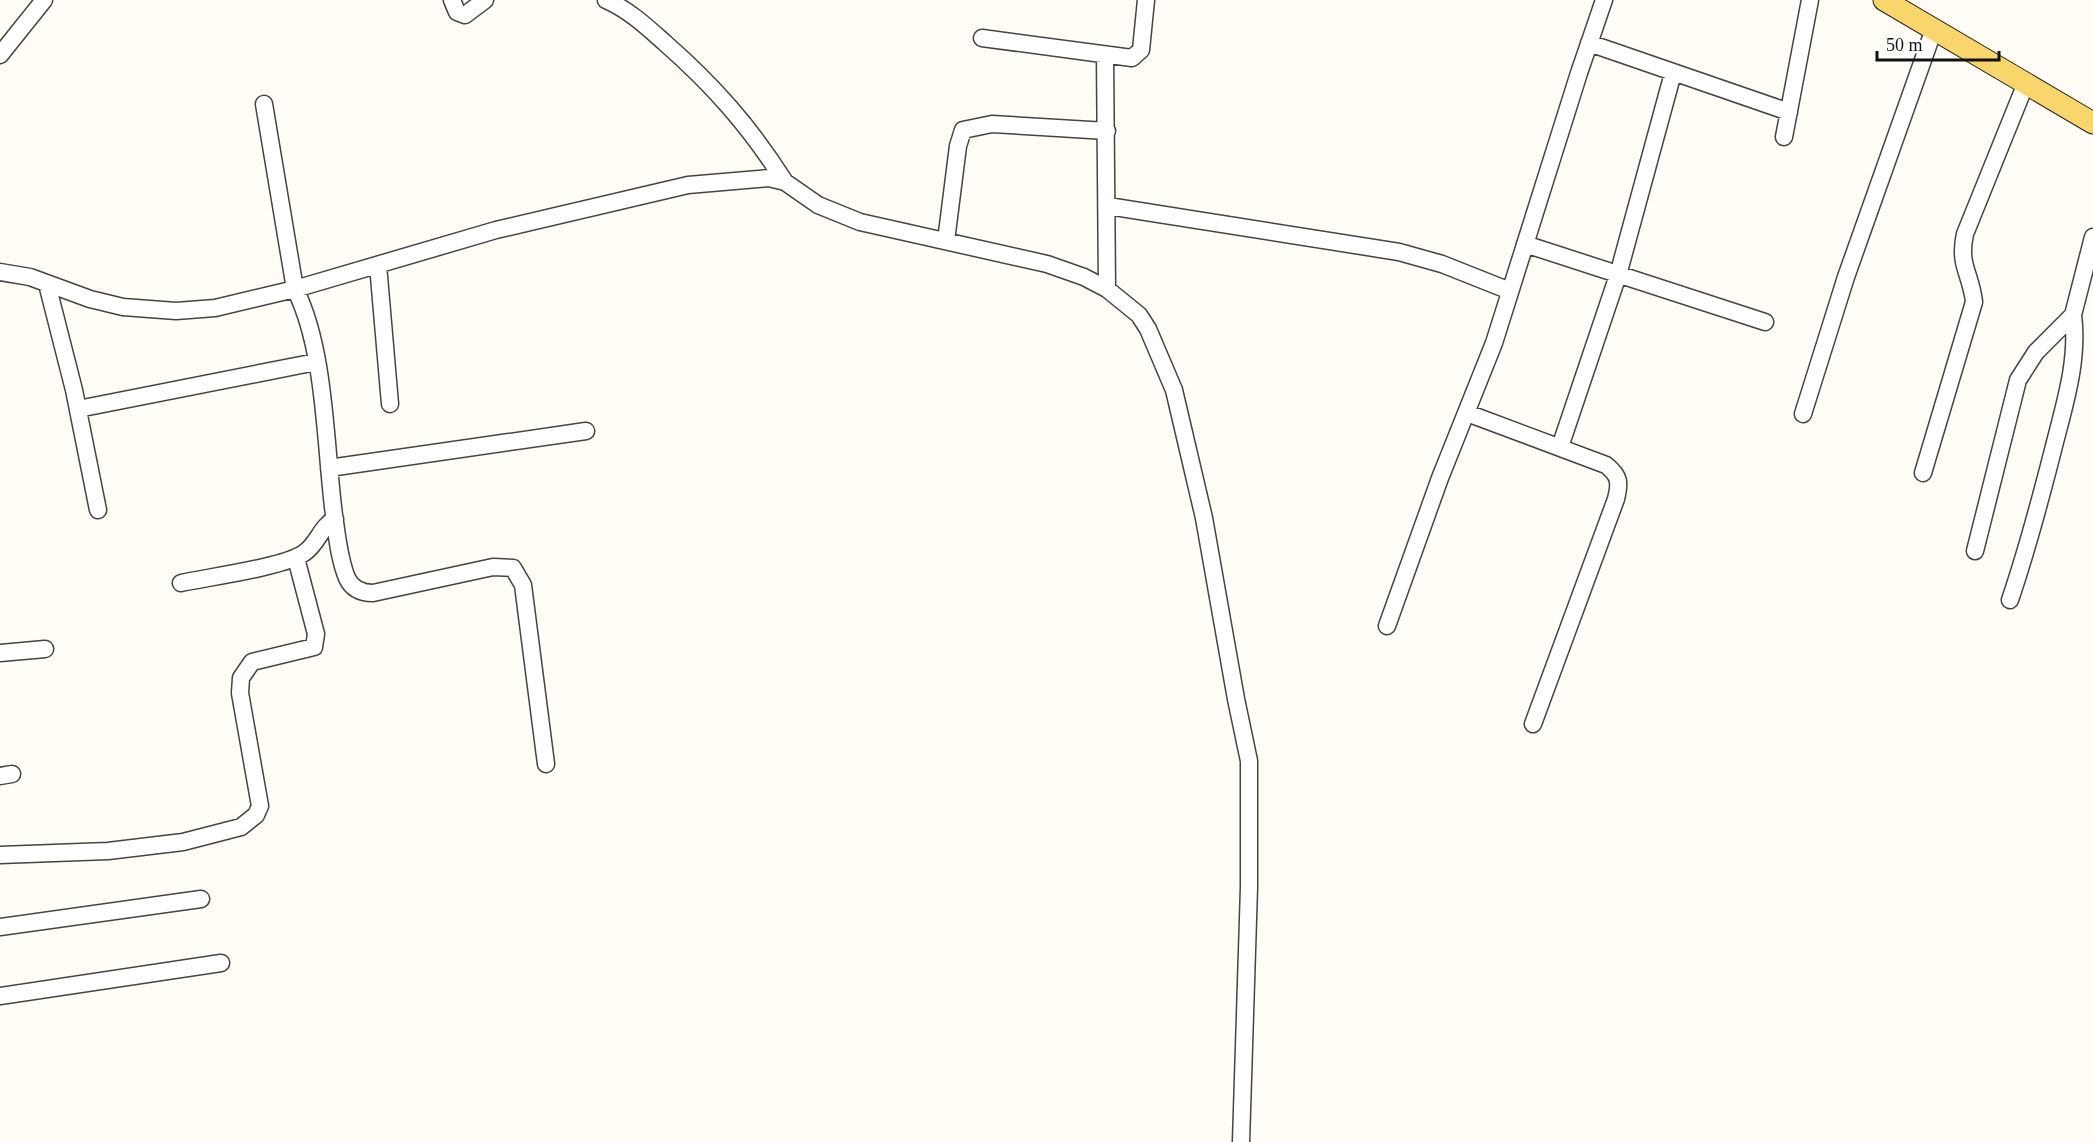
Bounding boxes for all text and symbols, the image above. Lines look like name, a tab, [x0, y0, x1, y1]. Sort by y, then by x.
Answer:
scale bar	[1877, 24, 1998, 62]
text: 50 m	[1886, 35, 1923, 55]

